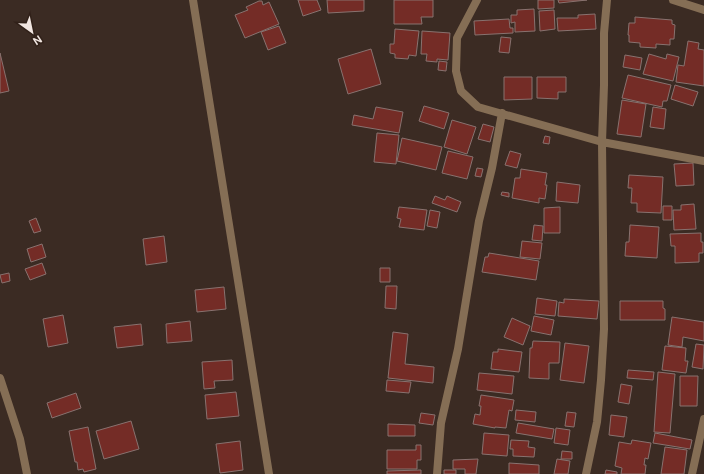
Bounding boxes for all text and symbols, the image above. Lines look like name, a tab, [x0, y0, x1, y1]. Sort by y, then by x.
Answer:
north arrow	[12, 12, 52, 52]
text: N	[30, 32, 45, 48]

